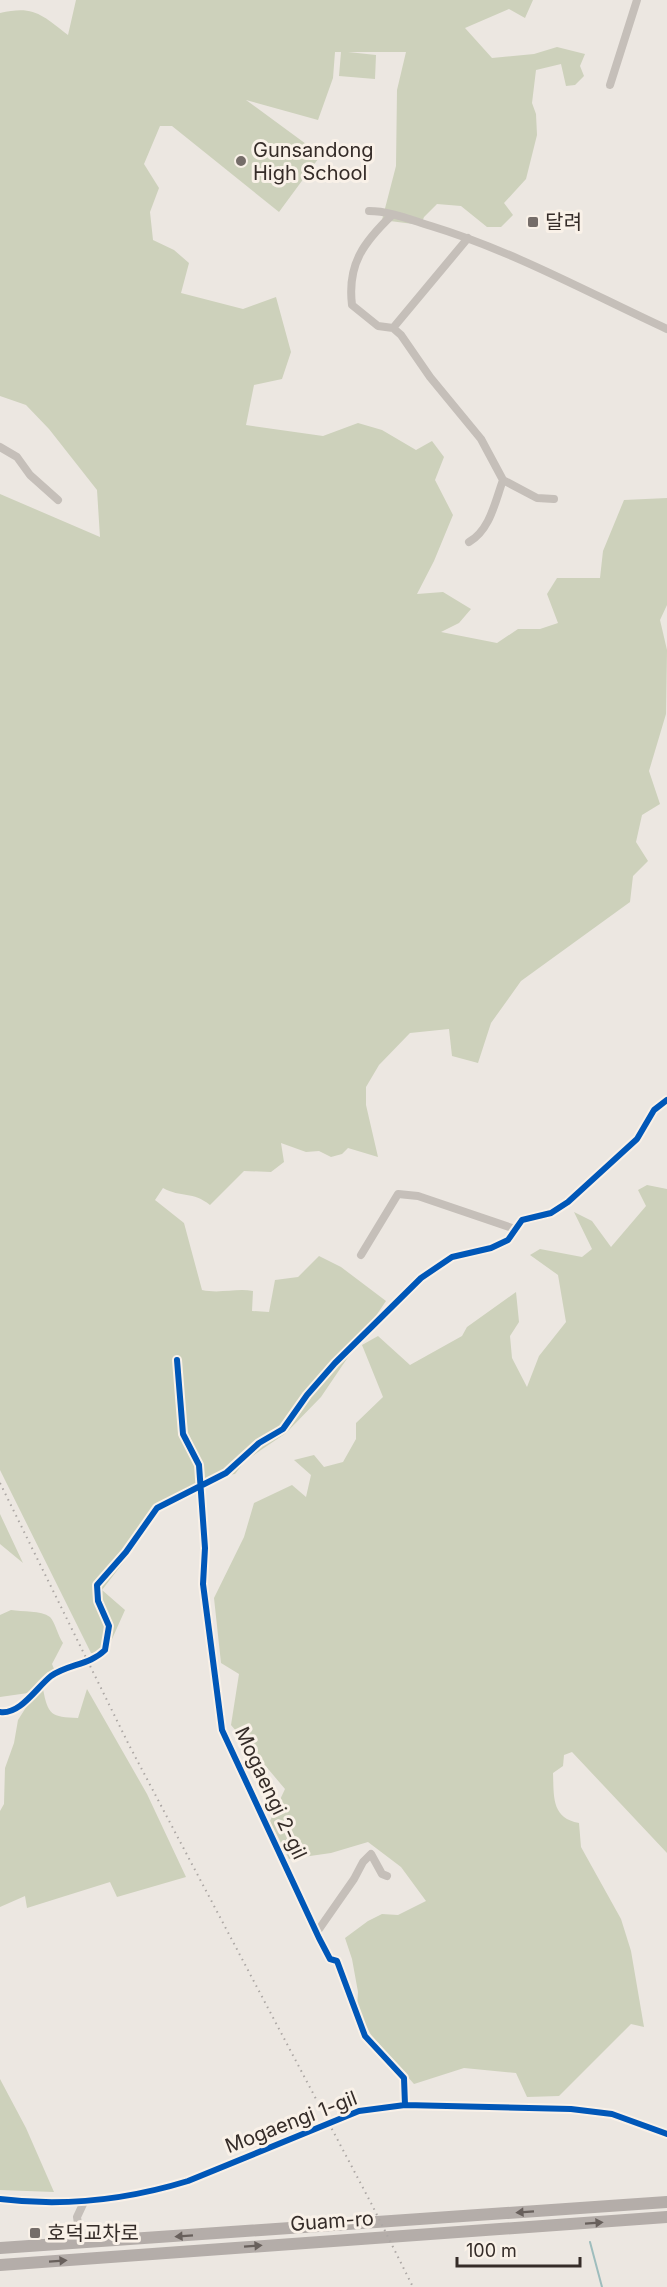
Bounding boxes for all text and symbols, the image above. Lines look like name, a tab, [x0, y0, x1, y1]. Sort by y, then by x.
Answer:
place label: Gunsandong High School	[253, 138, 374, 185]
marker: Gunsandong High School	[234, 154, 248, 168]
place label: 달려	[545, 210, 582, 234]
marker: 달려	[526, 215, 540, 229]
street label: Mogaengi 2-gil	[230, 1723, 312, 1863]
street label: Mogaengi 1-gil	[222, 2086, 360, 2158]
street label: Guam-ro	[289, 2206, 375, 2236]
one-way arrow	[515, 2207, 534, 2217]
one-way arrow	[585, 2218, 604, 2227]
place label: 호덕교차로	[47, 2221, 139, 2245]
marker: 호덕교차로	[28, 2226, 42, 2240]
scale bar	[457, 2230, 580, 2268]
one-way arrow	[174, 2231, 193, 2241]
text: 100 m	[466, 2240, 517, 2261]
one-way arrow	[243, 2241, 262, 2251]
one-way arrow	[49, 2256, 68, 2266]

